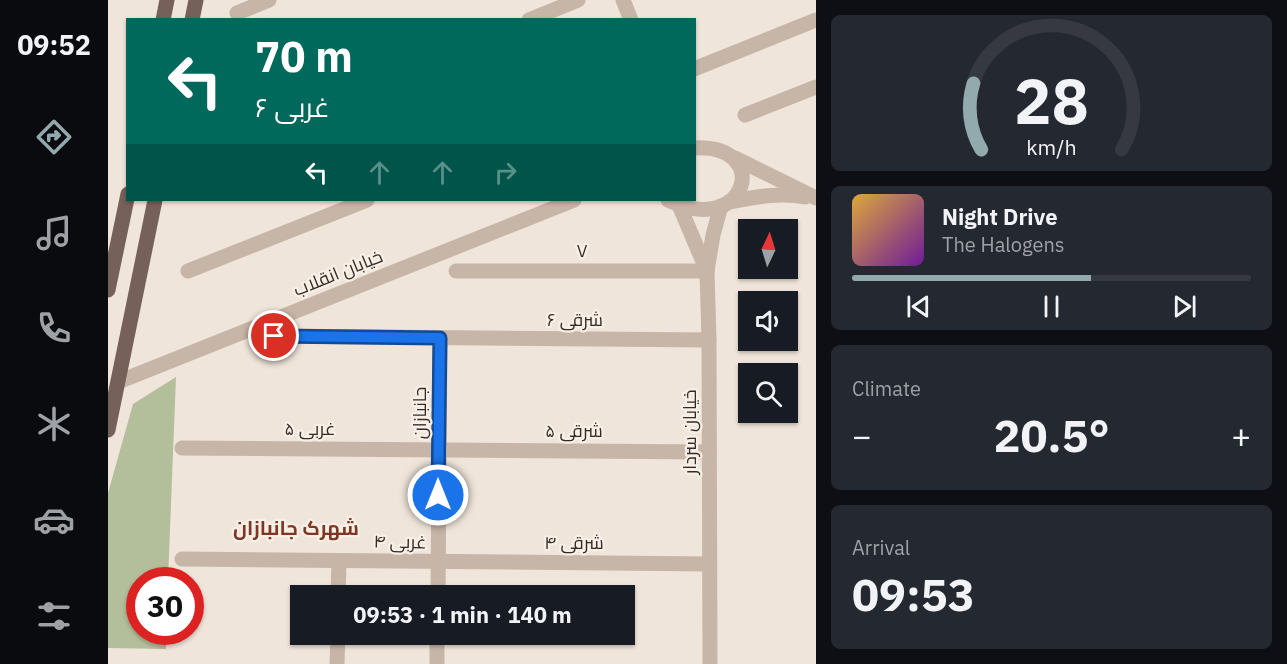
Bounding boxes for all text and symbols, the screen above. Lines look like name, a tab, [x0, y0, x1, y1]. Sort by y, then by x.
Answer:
text: 09:52	[17, 27, 91, 62]
text: 70 m	[255, 29, 353, 84]
icon: left	[156, 42, 234, 120]
text: 28	[1014, 60, 1089, 141]
text: ۶ غربی	[255, 89, 329, 124]
icon: directions	[33, 116, 75, 158]
text: km/h	[1026, 133, 1077, 161]
icon: left	[300, 156, 333, 189]
icon: ahead	[363, 156, 396, 189]
icon: ahead	[426, 156, 459, 189]
icon: right	[489, 156, 522, 189]
text: Night Drive	[942, 202, 1058, 231]
icon: music	[33, 212, 75, 254]
north arrow	[738, 219, 798, 279]
map controls	[738, 219, 798, 423]
text: The Halogens	[942, 231, 1064, 258]
street label: ۷	[576, 239, 588, 262]
street label: خیابان انقلاب	[290, 244, 386, 301]
icon: previous	[902, 290, 935, 323]
icon: pause	[1035, 290, 1068, 323]
icon: next	[1168, 290, 1201, 323]
button: sound	[738, 291, 798, 351]
icon: phone	[33, 307, 75, 349]
street label: ۶ شرقی	[547, 308, 603, 331]
pin	[248, 310, 299, 361]
icon: arrive	[257, 319, 290, 352]
button: search	[738, 363, 798, 423]
text: Climate	[852, 375, 921, 402]
street label: جانبازان	[408, 387, 431, 439]
street label: خیابان سردار	[678, 389, 701, 476]
icon: climate	[33, 403, 75, 445]
text: 20.5°	[993, 406, 1110, 464]
text: −	[852, 414, 872, 457]
text: +	[1231, 414, 1251, 457]
street label: ۵ غربی	[285, 417, 335, 440]
street label: ۵ شرقی	[545, 419, 603, 442]
position arrow	[406, 463, 470, 527]
icon: car	[33, 499, 75, 541]
district label: شهرک جانبازان	[233, 514, 359, 541]
street label: ۴ غربی	[373, 530, 427, 553]
street label: ۴ شرقی	[544, 531, 604, 554]
text: Arrival	[852, 534, 910, 561]
text: 09:53	[852, 565, 975, 623]
speed limit sign: 30	[126, 567, 204, 645]
icon: filters	[33, 595, 75, 637]
text: 09:53 · 1 min · 140 m	[353, 600, 572, 629]

